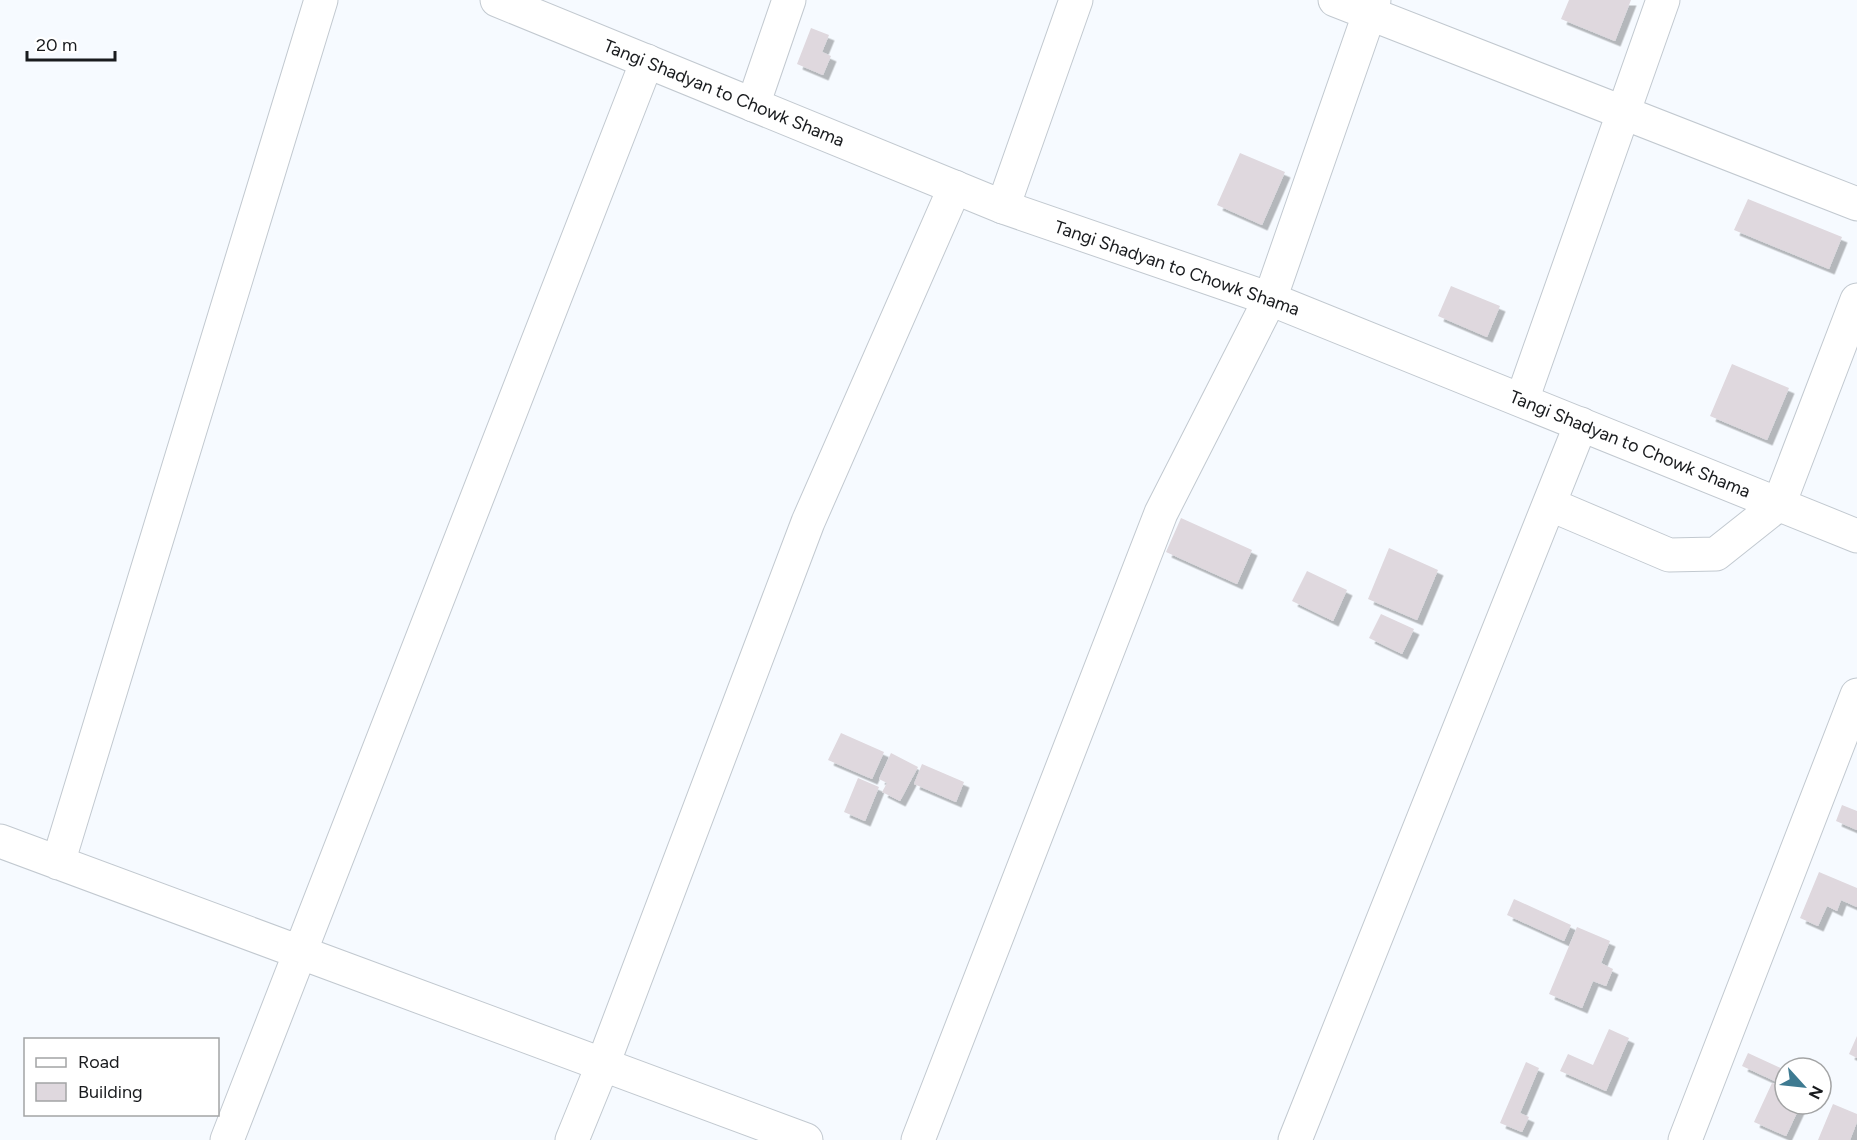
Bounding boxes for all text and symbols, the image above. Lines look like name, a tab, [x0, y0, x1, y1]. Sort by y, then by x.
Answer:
scale bar	[27, 24, 116, 62]
text: 20 m	[36, 34, 77, 56]
street label: Tangi Shadyan to Chowk Shama	[600, 34, 848, 152]
street label: Tangi Shadyan to Chowk Shama	[1051, 216, 1303, 320]
street label: Tangi Shadyan to Chowk Shama	[1506, 385, 1754, 503]
legend	[24, 1038, 219, 1116]
text: Road	[78, 1051, 119, 1073]
north arrow	[1773, 1056, 1833, 1116]
text: Building	[78, 1081, 143, 1103]
text: N	[1805, 1083, 1827, 1102]

